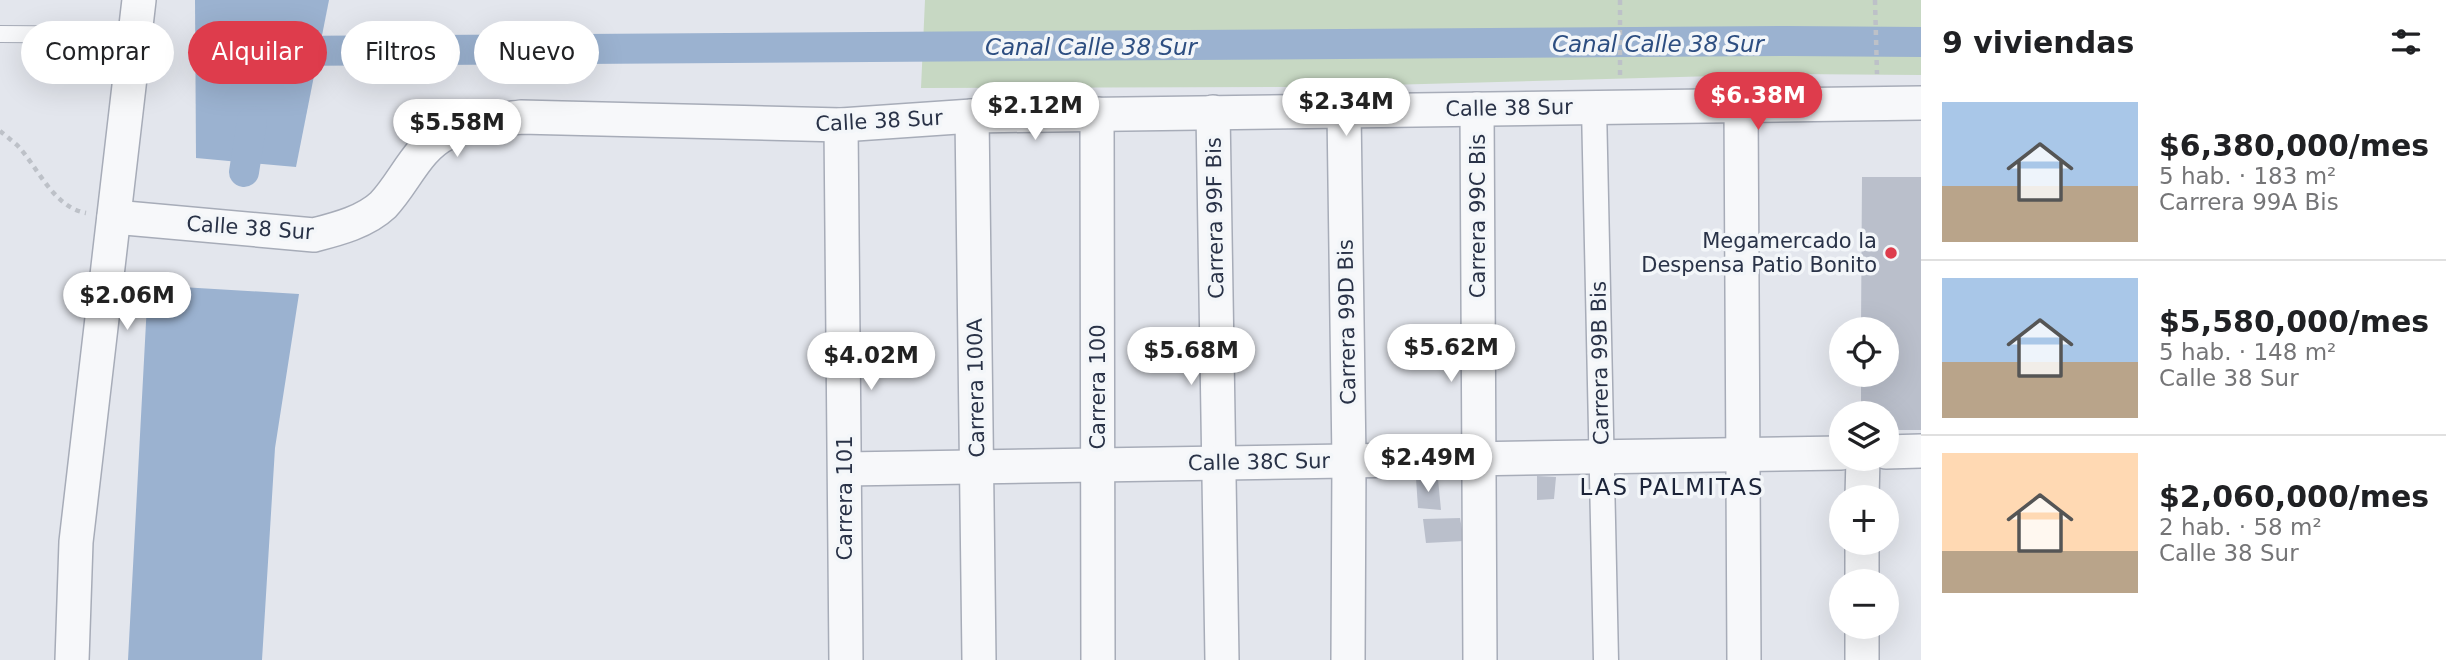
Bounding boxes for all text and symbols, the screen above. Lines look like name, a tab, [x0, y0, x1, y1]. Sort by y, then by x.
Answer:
chip: Comprar	[21, 21, 174, 84]
chip: Alquilar	[188, 21, 327, 84]
chip: Filtros	[341, 21, 460, 84]
chip: Nuevo	[474, 21, 599, 84]
icon: filters	[2387, 23, 2425, 61]
text: 9 viviendas	[1942, 25, 2134, 60]
water label: Canal Calle 38 Sur	[1552, 31, 1766, 57]
water label: Canal Calle 38 Sur	[985, 34, 1199, 60]
pin: $6.38M	[1701, 72, 1815, 132]
pin: $2.34M	[1289, 78, 1403, 138]
pin: $2.12M	[978, 82, 1092, 142]
text: $6.38M	[1710, 82, 1806, 108]
text: $2.34M	[1298, 88, 1394, 114]
text: $2.12M	[987, 92, 1083, 118]
street label: Calle 38 Sur	[1445, 95, 1573, 121]
pin: $5.58M	[400, 100, 514, 159]
street label: Calle 38 Sur	[815, 106, 944, 136]
text: $5.58M	[409, 109, 505, 135]
text: $6,380,000/mes	[2159, 128, 2429, 163]
icon: home	[1998, 130, 2082, 214]
street label: Carrera 99C Bis	[1466, 134, 1490, 298]
street label: Carrera 99F Bis	[1202, 137, 1228, 299]
text: 5 hab. · 183 m²	[2159, 163, 2336, 189]
text: Carrera 99A Bis	[2159, 189, 2339, 215]
street label: Calle 38 Sur	[186, 212, 315, 244]
place label: Megamercado la Despensa Patio Bonito	[1641, 229, 1877, 277]
street label: Carrera 99D Bis	[1334, 239, 1360, 405]
marker: Megamercado la Despensa Patio Bonito	[1883, 245, 1899, 261]
pin: $2.06M	[70, 272, 184, 332]
street label: Carrera 99B Bis	[1587, 281, 1613, 445]
text: $2.06M	[79, 282, 175, 308]
text: $5,580,000/mes	[2159, 304, 2429, 339]
icon: home	[1998, 306, 2082, 390]
street label: Carrera 100A	[963, 317, 989, 458]
map controls	[1829, 317, 1899, 639]
button: locate	[1829, 317, 1899, 387]
street label: Carrera 100	[1086, 324, 1110, 450]
pin: $5.62M	[1394, 324, 1508, 384]
pin: $5.68M	[1134, 328, 1248, 387]
pin: $4.02M	[814, 332, 928, 392]
text: $5.62M	[1403, 334, 1499, 360]
text: $5.68M	[1143, 337, 1239, 363]
text: 5 hab. · 148 m²	[2159, 339, 2336, 365]
text: $4.02M	[823, 342, 919, 368]
text: Calle 38 Sur	[2159, 365, 2299, 391]
button: layers	[1829, 401, 1899, 471]
pin: $2.49M	[1371, 434, 1485, 494]
street label: Carrera 101	[833, 435, 857, 561]
text: $2.49M	[1380, 444, 1476, 470]
street label: Calle 38C Sur	[1188, 449, 1331, 475]
district label: LAS PALMITAS	[1579, 474, 1765, 500]
text: $2,060,000/mes	[2159, 479, 2429, 514]
icon: home	[1998, 481, 2082, 565]
button: +	[1829, 485, 1899, 555]
text: 2 hab. · 58 m²	[2159, 514, 2322, 540]
text: Calle 38 Sur	[2159, 540, 2299, 566]
button: −	[1829, 569, 1899, 639]

